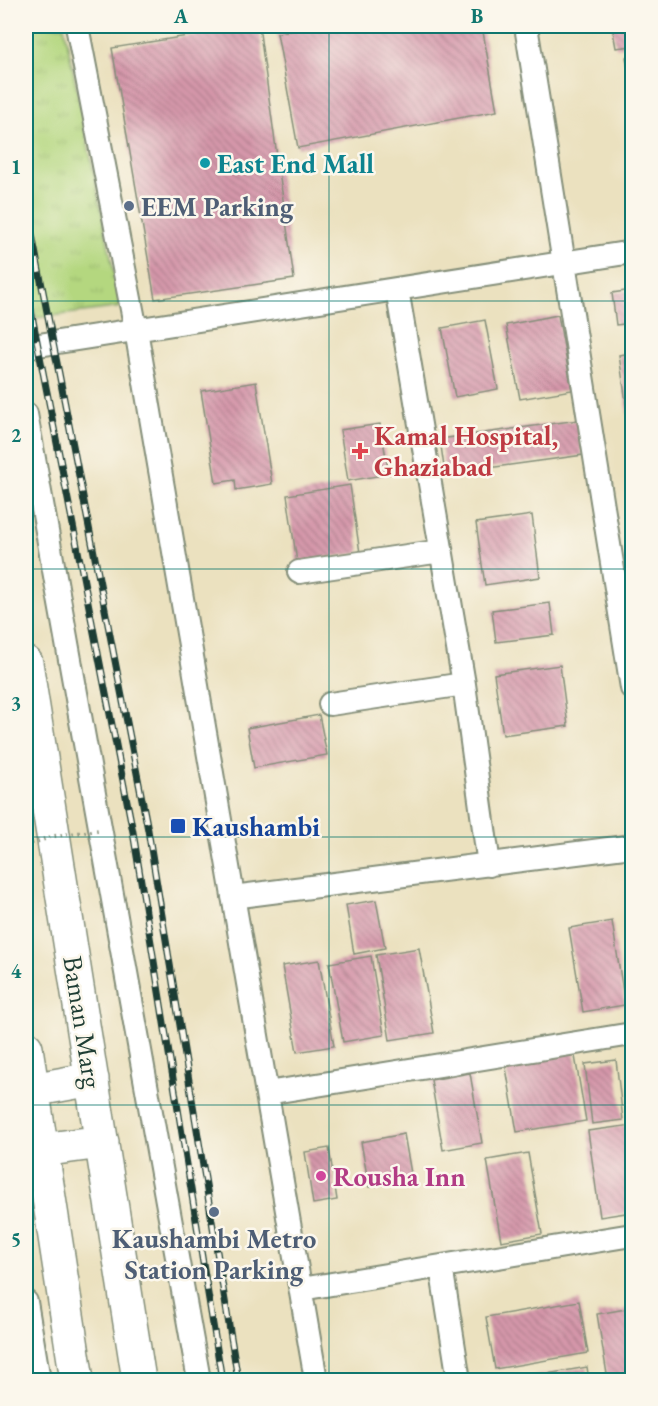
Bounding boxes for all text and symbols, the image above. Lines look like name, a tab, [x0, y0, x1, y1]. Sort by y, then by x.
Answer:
text: A	[173, 3, 189, 29]
text: B	[471, 3, 483, 29]
place label: East End Mall	[217, 146, 374, 181]
text: 1	[11, 154, 21, 180]
marker: East End Mall	[198, 156, 212, 170]
place label: EEM Parking	[141, 189, 294, 224]
marker: EEM Parking	[122, 199, 136, 213]
place label: Kamal Hospital, Ghaziabad	[374, 418, 558, 484]
text: 2	[11, 422, 22, 448]
marker: Kamal Hospital, Ghaziabad	[351, 442, 369, 460]
text: 3	[11, 690, 21, 716]
place label: Kaushambi	[192, 809, 320, 844]
marker: Kaushambi	[169, 817, 187, 835]
street label: Baman Marg	[55, 953, 111, 1091]
text: 4	[11, 958, 22, 984]
place label: Rousha Inn	[333, 1159, 465, 1194]
marker: Rousha Inn	[314, 1169, 328, 1183]
marker: Kaushambi Metro Station Parking	[207, 1205, 221, 1219]
place label: Kaushambi Metro Station Parking	[112, 1221, 316, 1287]
text: 5	[11, 1226, 21, 1252]

